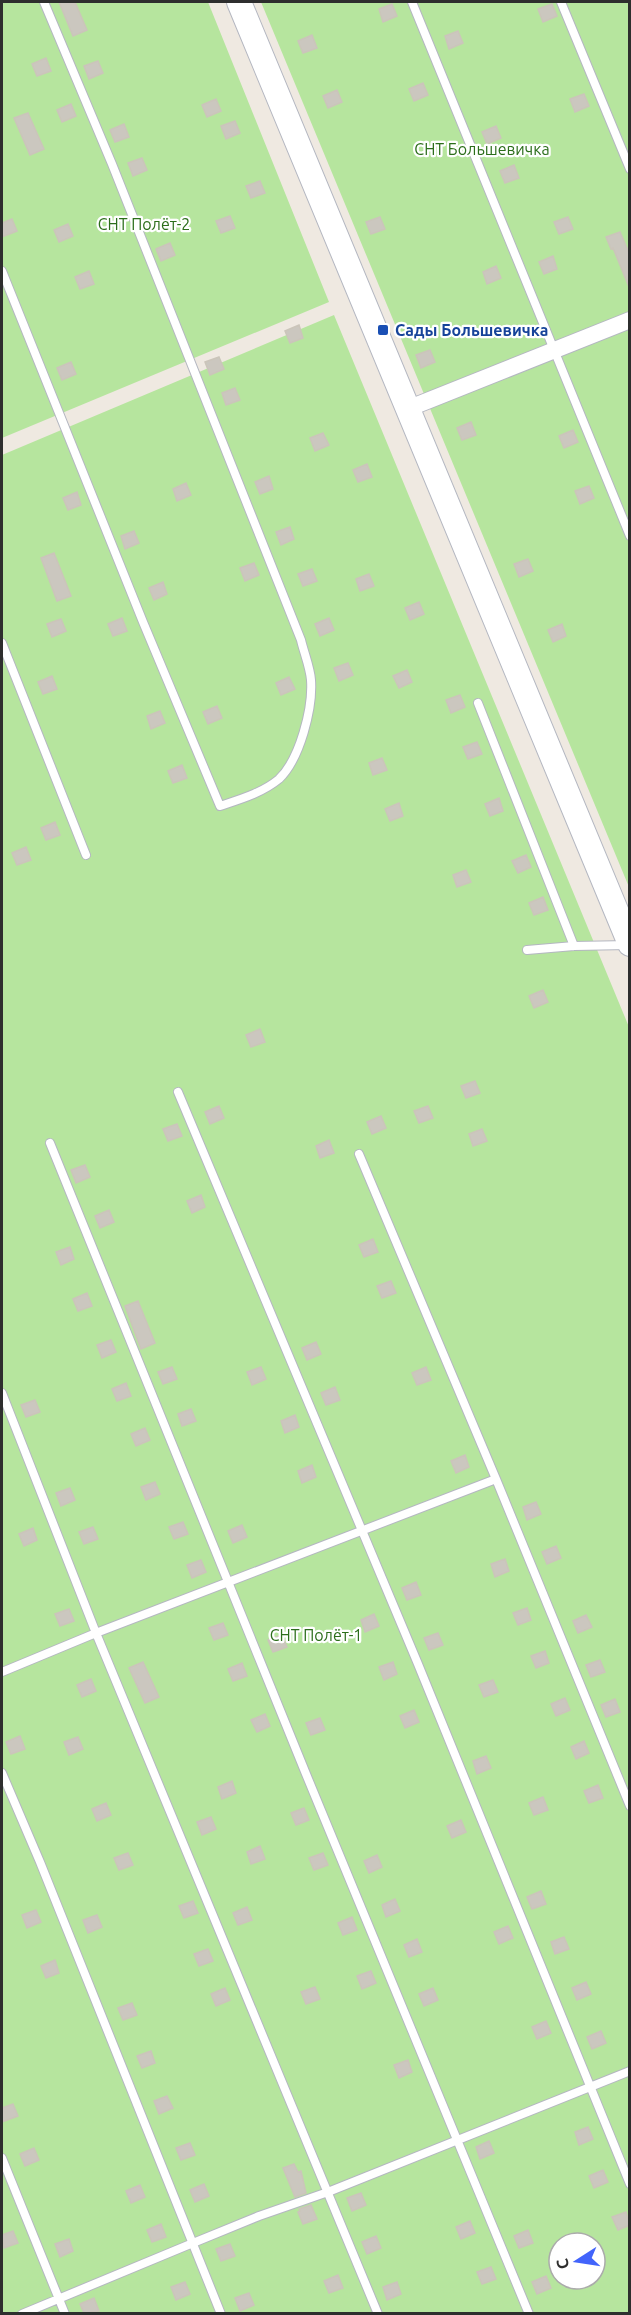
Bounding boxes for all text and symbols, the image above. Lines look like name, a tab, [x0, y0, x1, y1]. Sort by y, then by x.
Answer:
park label: СНТ Большевичка	[414, 140, 550, 158]
park label: СНТ Полёт-2	[98, 215, 190, 233]
place label: Сады Большевичка	[395, 321, 548, 339]
marker: Сады Большевичка	[376, 323, 390, 337]
park label: СНТ Полёт-1	[270, 1626, 362, 1644]
north arrow	[547, 2231, 607, 2291]
text: С	[552, 2257, 572, 2271]

